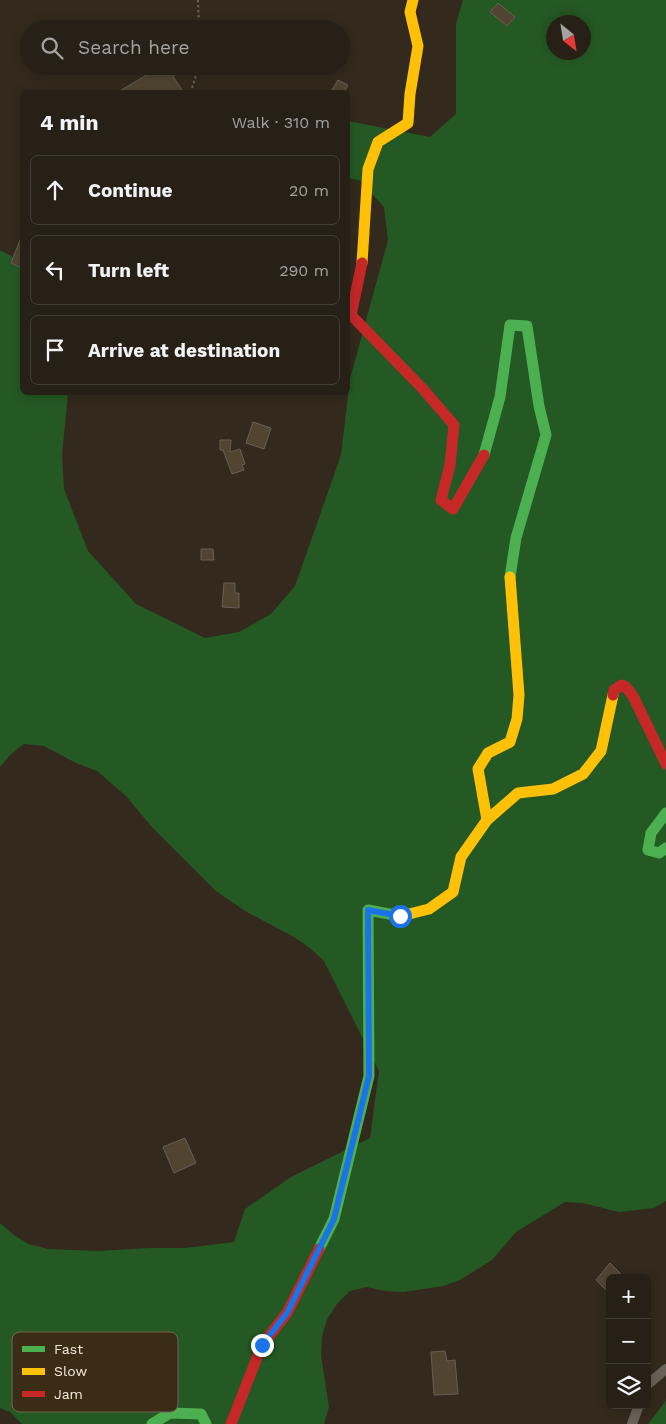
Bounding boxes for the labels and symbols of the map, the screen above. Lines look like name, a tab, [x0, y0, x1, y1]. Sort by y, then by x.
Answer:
north arrow	[546, 15, 591, 60]
route start	[389, 905, 412, 928]
legend	[12, 1332, 178, 1412]
route end	[251, 1334, 274, 1357]
text: Fast	[54, 1341, 83, 1357]
text: Slow	[54, 1363, 87, 1379]
text: Jam	[54, 1386, 83, 1402]

